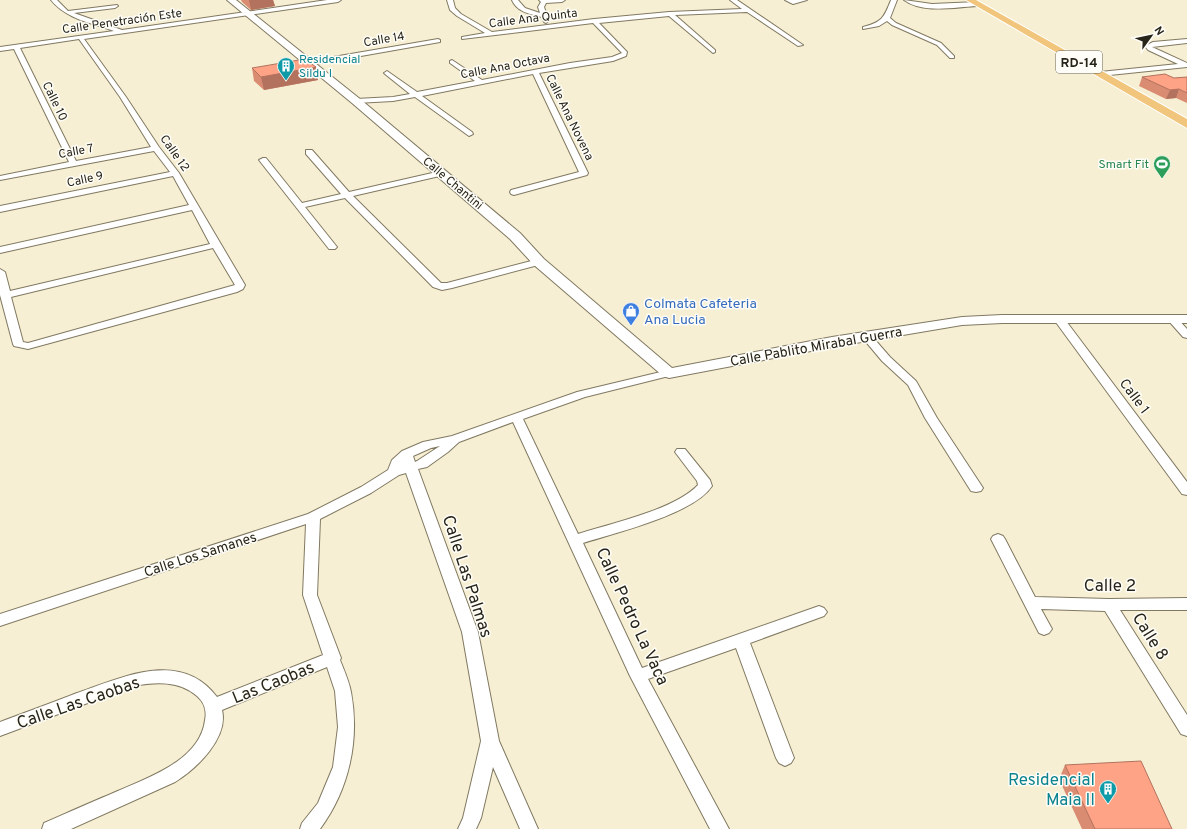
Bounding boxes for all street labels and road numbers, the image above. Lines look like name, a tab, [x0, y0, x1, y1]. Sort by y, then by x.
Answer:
street label: Calle Penetración Este	[61, 6, 183, 38]
street label: Calle Ana Quinta	[488, 6, 578, 32]
street label: Calle 14	[362, 29, 406, 51]
street label: Calle Ana Octava	[459, 50, 551, 83]
road number: RD-14	[1056, 51, 1102, 73]
street label: Calle Ana Novena	[541, 72, 597, 163]
street label: Calle 10	[38, 79, 70, 124]
street label: Calle 12	[156, 132, 193, 175]
street label: Calle 7	[57, 141, 95, 163]
street label: Calle Chantini	[419, 154, 486, 214]
street label: Calle 9	[66, 168, 105, 192]
street label: Calle Pablito Mirabal Guerra	[729, 324, 904, 371]
street label: Calle 1	[1115, 376, 1153, 418]
street label: Calle Las Palmas	[436, 513, 496, 641]
street label: Calle Los Samanes	[142, 529, 259, 582]
street label: Calle Pedro La Vaca	[590, 544, 673, 689]
street label: Calle 2	[1084, 576, 1136, 598]
street label: Calle 8	[1126, 609, 1173, 665]
street label: Las Caobas	[229, 657, 318, 710]
street label: Calle Las Caobas	[14, 673, 143, 735]

